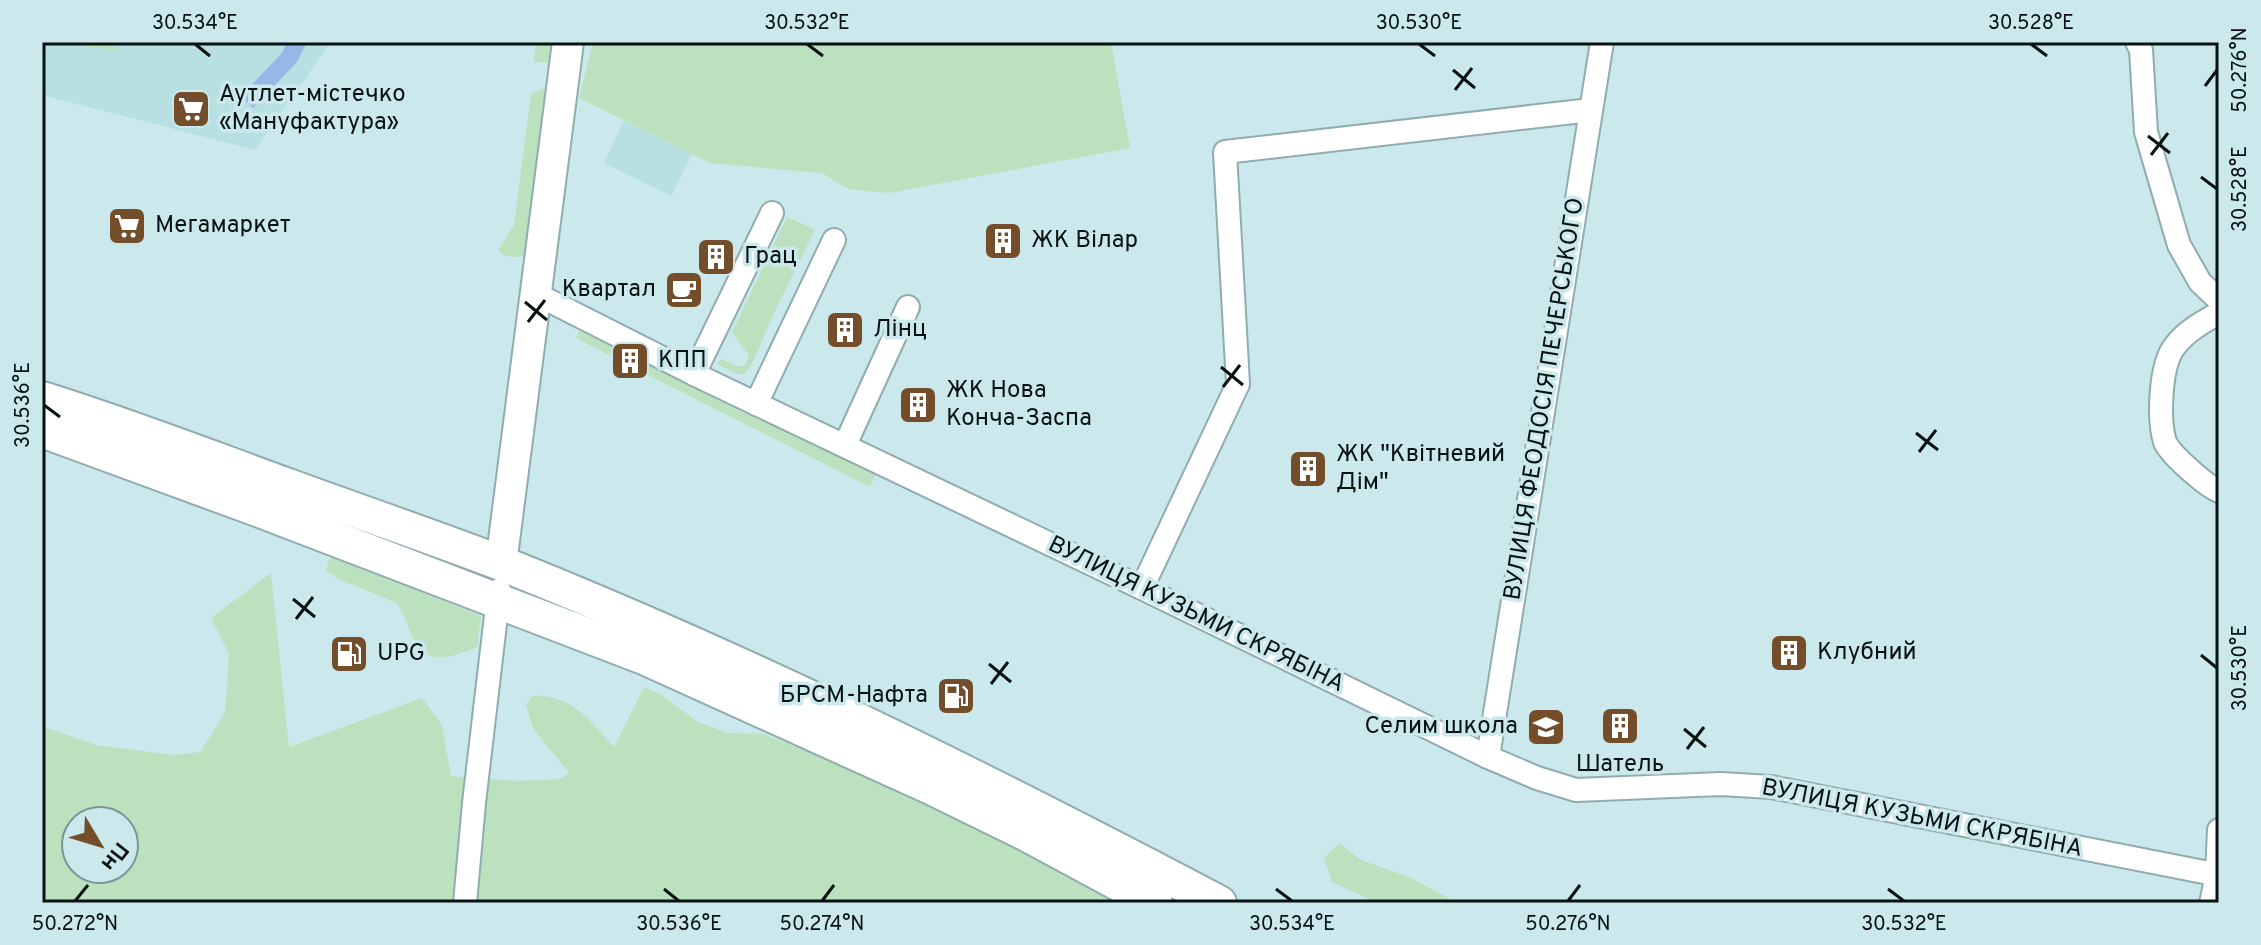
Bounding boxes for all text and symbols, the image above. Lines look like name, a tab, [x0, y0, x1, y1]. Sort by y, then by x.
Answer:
text: 30.534°E	[152, 11, 238, 37]
text: 30.532°E	[764, 11, 850, 37]
text: 30.530°E	[1376, 11, 1462, 37]
text: 30.528°E	[1988, 11, 2074, 37]
text: 50.276°N	[2228, 27, 2254, 113]
place label: Аутлет-містечко «Мануфактура»	[219, 80, 406, 138]
supermarket icon: Аутлет-містечко «Мануфактура»	[170, 88, 212, 130]
text: 30.528°E	[2228, 146, 2254, 232]
street label: ВУЛИЦЯ ФЕОДОСІЯ ПЕЧЕРСЬКОГО	[1498, 196, 1592, 602]
supermarket icon: Мегамаркет	[106, 205, 148, 247]
place label: Мегамаркет	[155, 211, 291, 241]
building icon: ЖК Вілар	[982, 220, 1024, 262]
place label: ЖК Вілар	[1031, 226, 1138, 256]
building icon: Грац	[695, 236, 737, 278]
place label: Грац	[744, 242, 797, 272]
cafe icon: Квартал	[663, 269, 705, 311]
place label: Квартал	[562, 275, 656, 305]
building icon: Лінц	[824, 309, 866, 351]
place label: Лінц	[873, 315, 927, 345]
building icon: КПП	[609, 340, 651, 382]
place label: КПП	[658, 346, 707, 376]
text: 30.536°E	[11, 362, 37, 448]
place label: ЖК Нова Конча-Заспа	[946, 376, 1092, 434]
building icon: ЖК Нова Конча-Заспа	[897, 384, 939, 426]
place label: ЖК "Квітневий Дім"	[1336, 440, 1505, 498]
building icon: ЖК "Квітневий Дім"	[1287, 448, 1329, 490]
street label: ВУЛИЦЯ КУЗЬМИ СКРЯБІНА	[1043, 530, 1349, 700]
text: 30.530°E	[2228, 625, 2254, 711]
building icon: Клубний	[1768, 632, 1810, 674]
fuel station icon: UPG	[328, 633, 370, 675]
place label: Клубний	[1817, 638, 1917, 668]
place label: UPG	[377, 639, 425, 669]
fuel station icon: БРСМ-Нафта	[935, 675, 977, 717]
place label: БРСМ-Нафта	[780, 681, 928, 711]
building icon: Шатель	[1599, 705, 1641, 747]
school or university icon: Селим школа	[1525, 706, 1567, 748]
place label: Селим школа	[1364, 712, 1518, 742]
place label: Шатель	[1576, 750, 1664, 780]
street label: ВУЛИЦЯ КУЗЬМИ СКРЯБІНА	[1759, 773, 2085, 865]
north arrow	[60, 805, 140, 885]
text: Пн	[94, 836, 134, 876]
text: 50.272°N	[32, 912, 118, 938]
text: 30.536°E	[636, 912, 722, 938]
text: 50.274°N	[780, 912, 864, 938]
text: 30.534°E	[1249, 912, 1335, 938]
text: 50.276°N	[1525, 912, 1611, 938]
text: 30.532°E	[1861, 912, 1947, 938]

